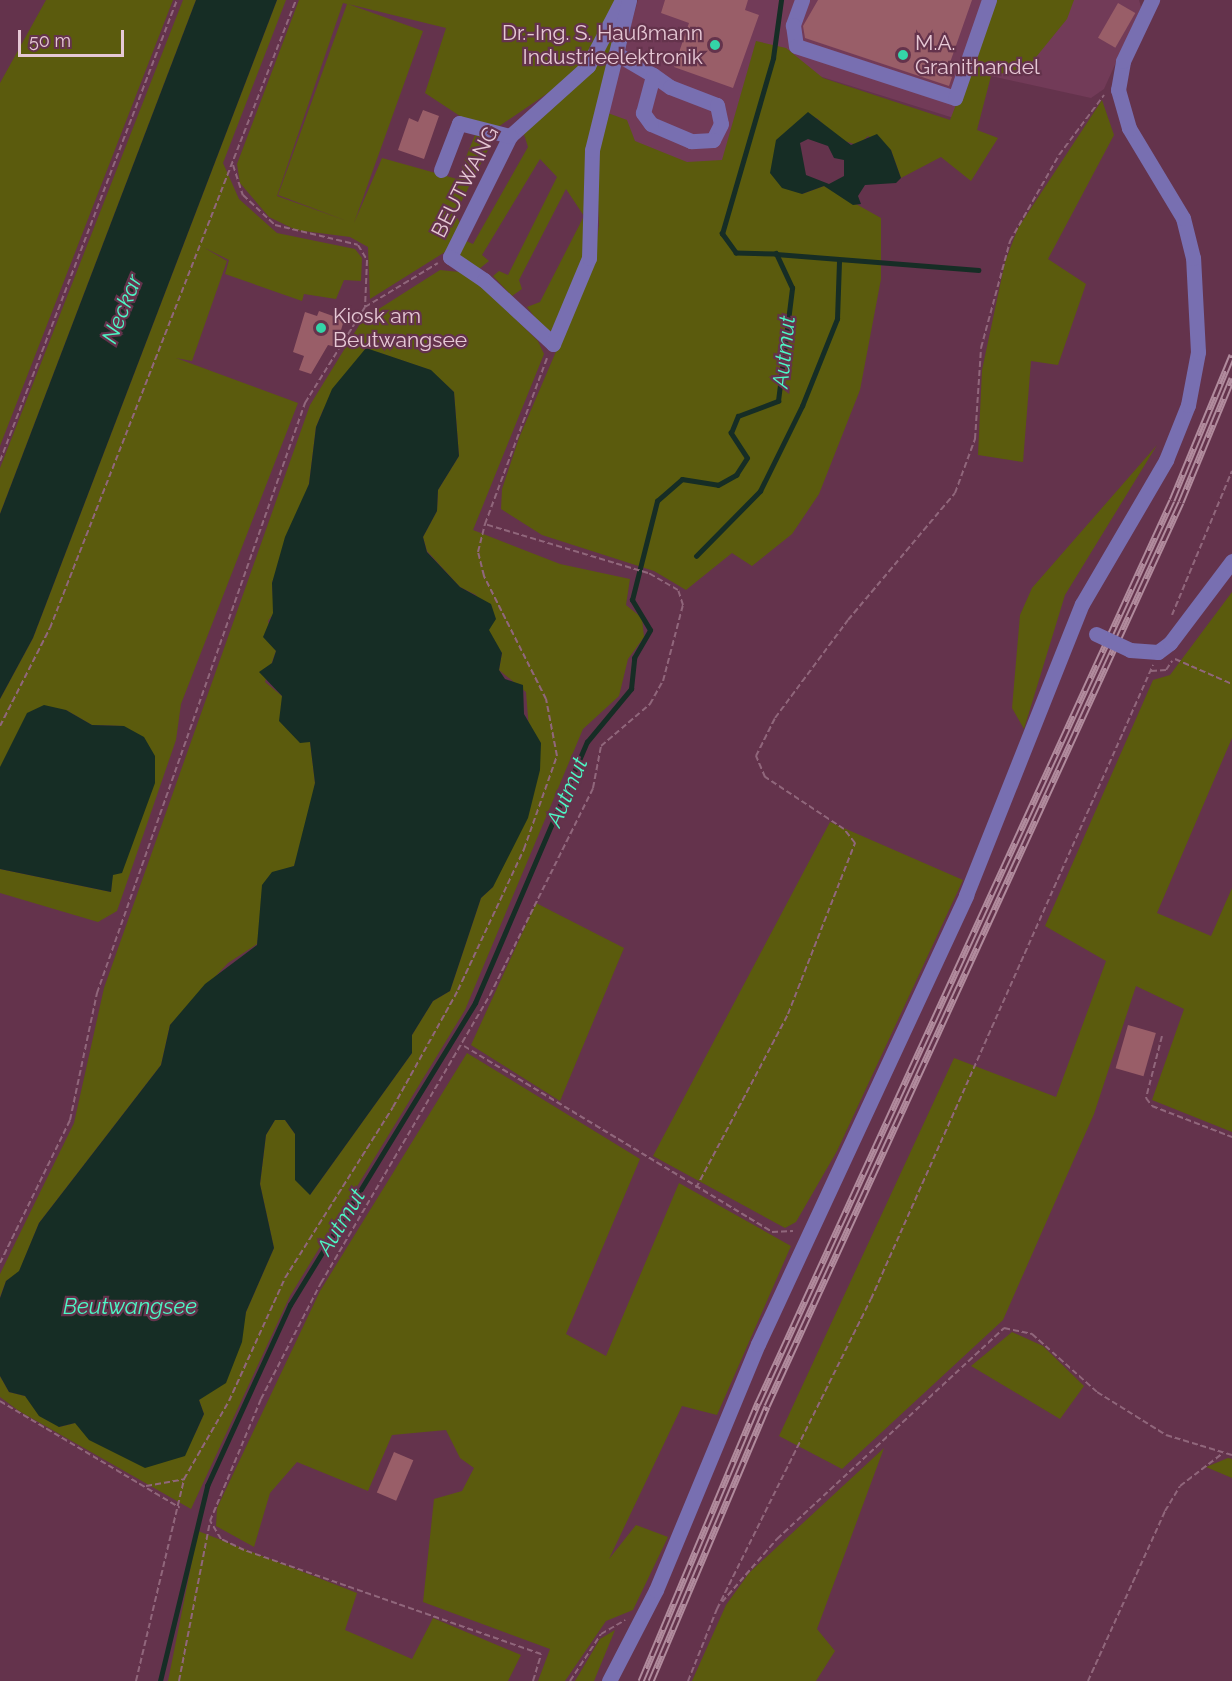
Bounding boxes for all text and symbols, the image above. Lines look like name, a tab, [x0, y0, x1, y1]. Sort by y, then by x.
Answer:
scale bar	[21, 18, 128, 56]
place label: Dr.-Ing. S. Haußmann Industrieelektronik	[502, 20, 703, 70]
text: 50 m	[29, 30, 71, 51]
place label: M.A. Granithandel	[915, 30, 1040, 80]
marker: Dr.-Ing. S. Haußmann Industrieelektronik	[708, 38, 722, 52]
marker: M.A. Granithandel	[896, 48, 910, 62]
street label: BEUTWANG	[426, 122, 504, 242]
water label: Neckar	[96, 271, 148, 347]
place label: Kiosk am Beutwangsee	[333, 303, 467, 353]
water label: Autmut	[767, 315, 801, 389]
marker: Kiosk am Beutwangsee	[314, 321, 328, 335]
water label: Autmut	[541, 754, 593, 830]
water label: Autmut	[311, 1184, 371, 1260]
water label: Beutwangsee	[63, 1294, 197, 1320]

